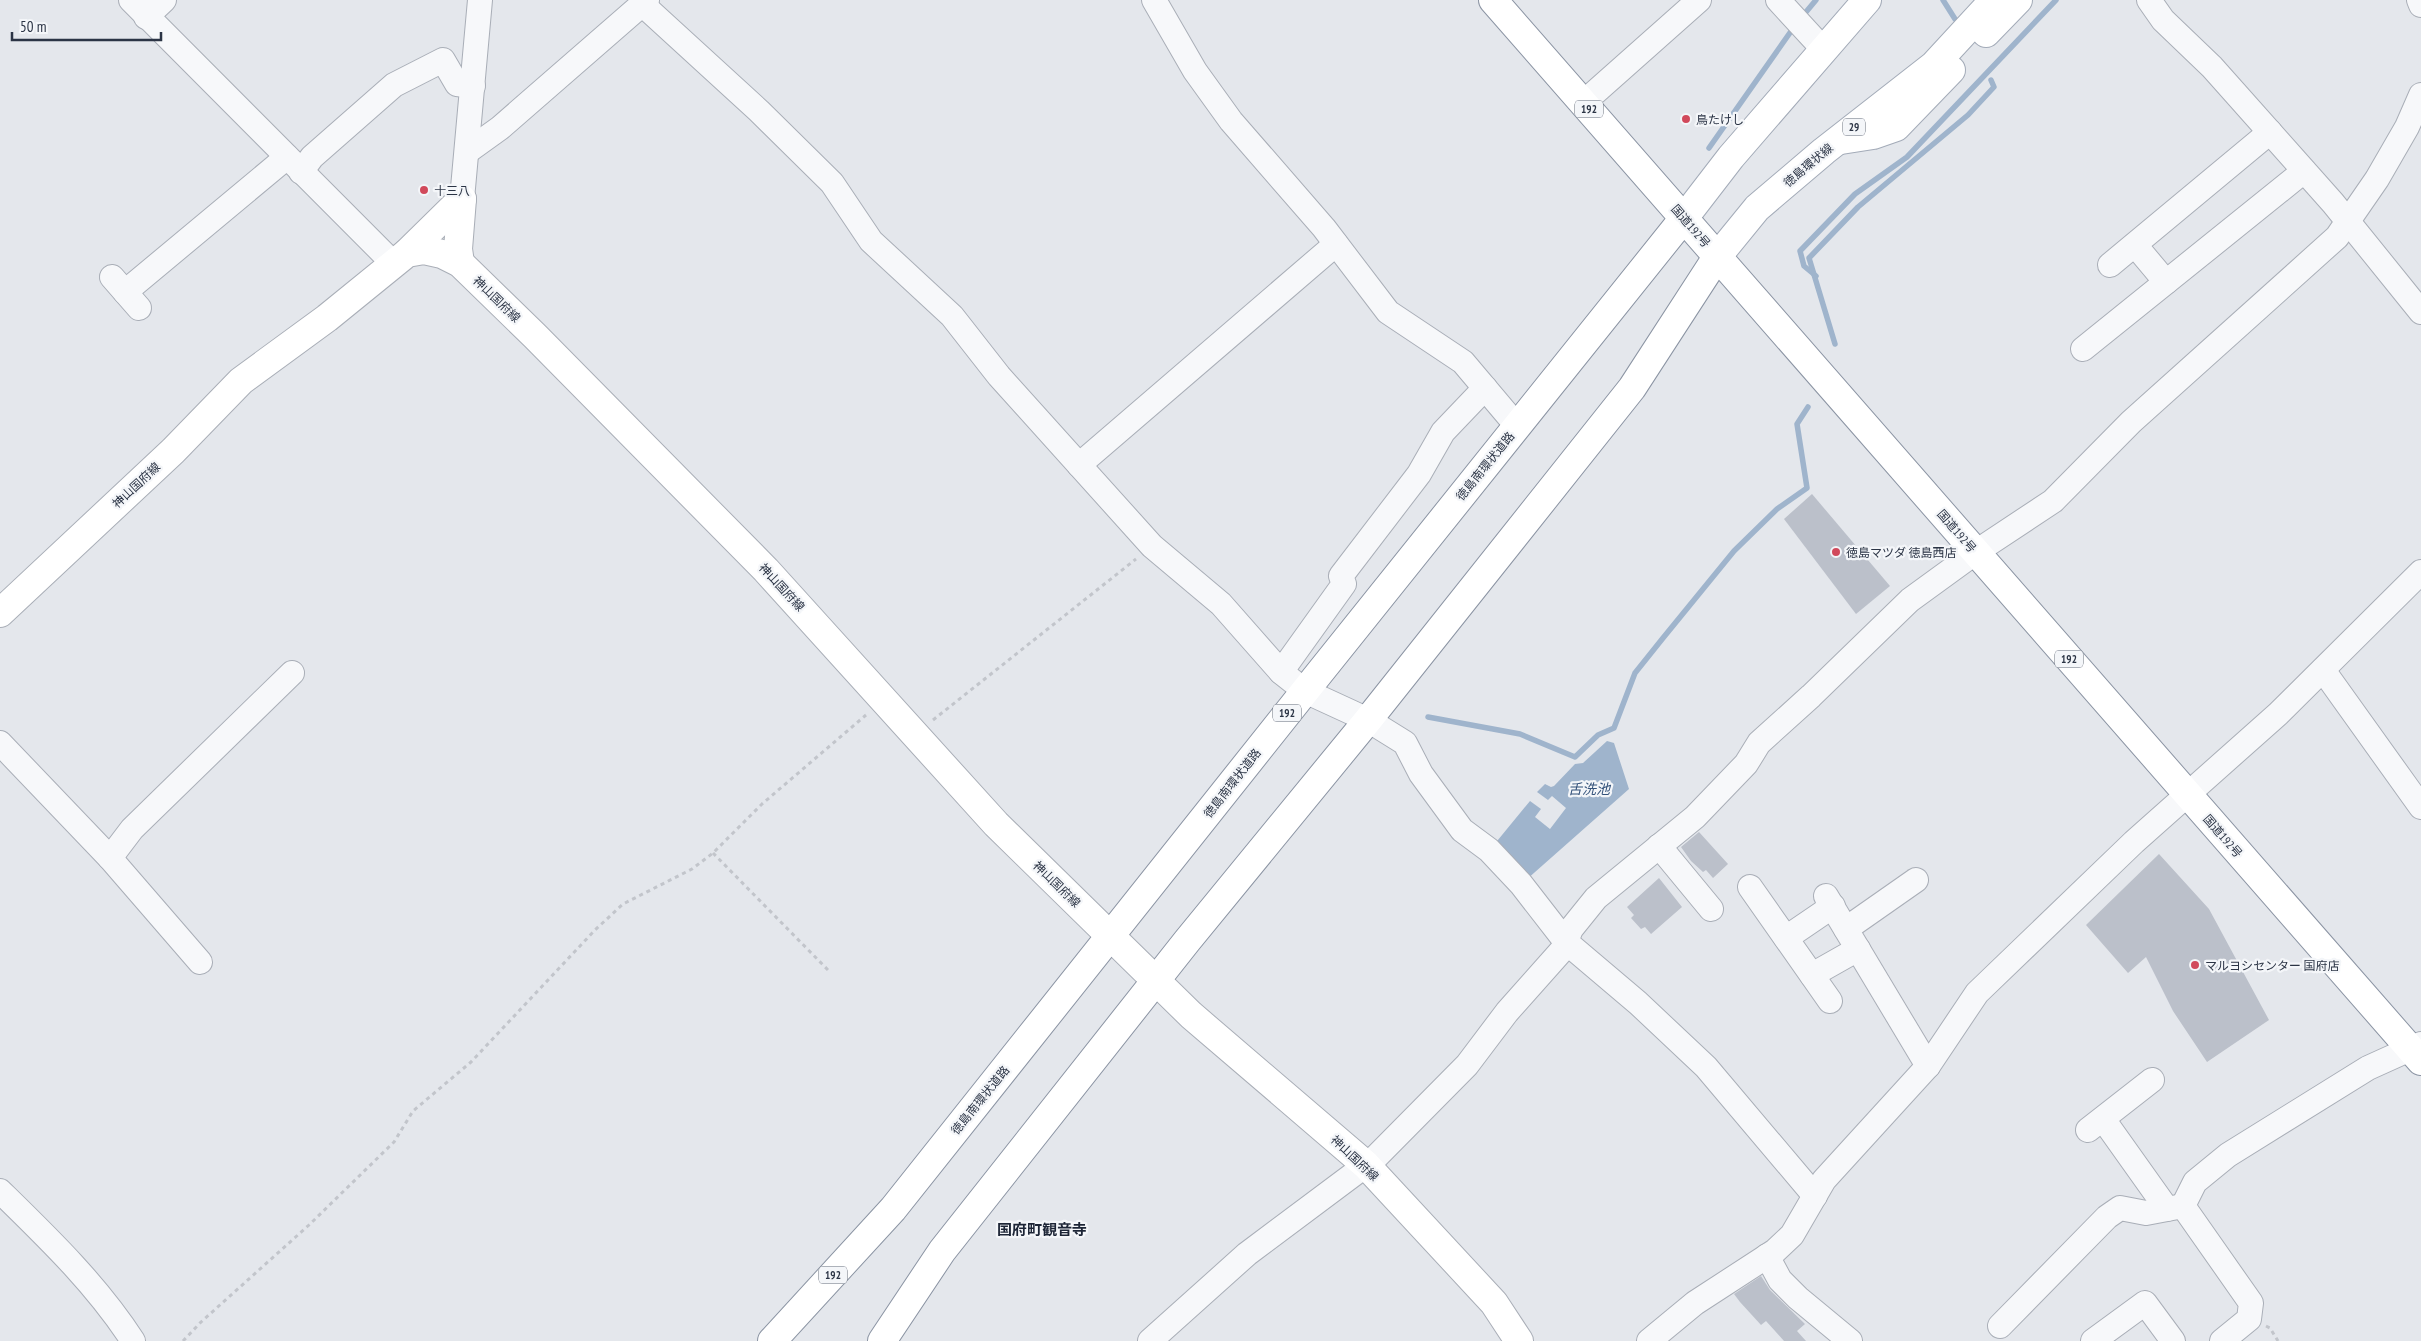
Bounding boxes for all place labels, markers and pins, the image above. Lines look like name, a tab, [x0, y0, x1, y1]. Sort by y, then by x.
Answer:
place label: 鳥たけし	[1696, 112, 1744, 127]
marker: 鳥たけし	[1680, 113, 1692, 125]
place label: 十三八	[434, 183, 470, 198]
marker: 十三八	[418, 184, 430, 196]
place label: 徳島マツダ 徳島西店	[1846, 545, 1957, 560]
marker: 徳島マツダ 徳島西店	[1830, 546, 1842, 558]
place label: マルヨシセンター 国府店	[2205, 958, 2340, 973]
marker: マルヨシセンター 国府店	[2189, 959, 2201, 971]

